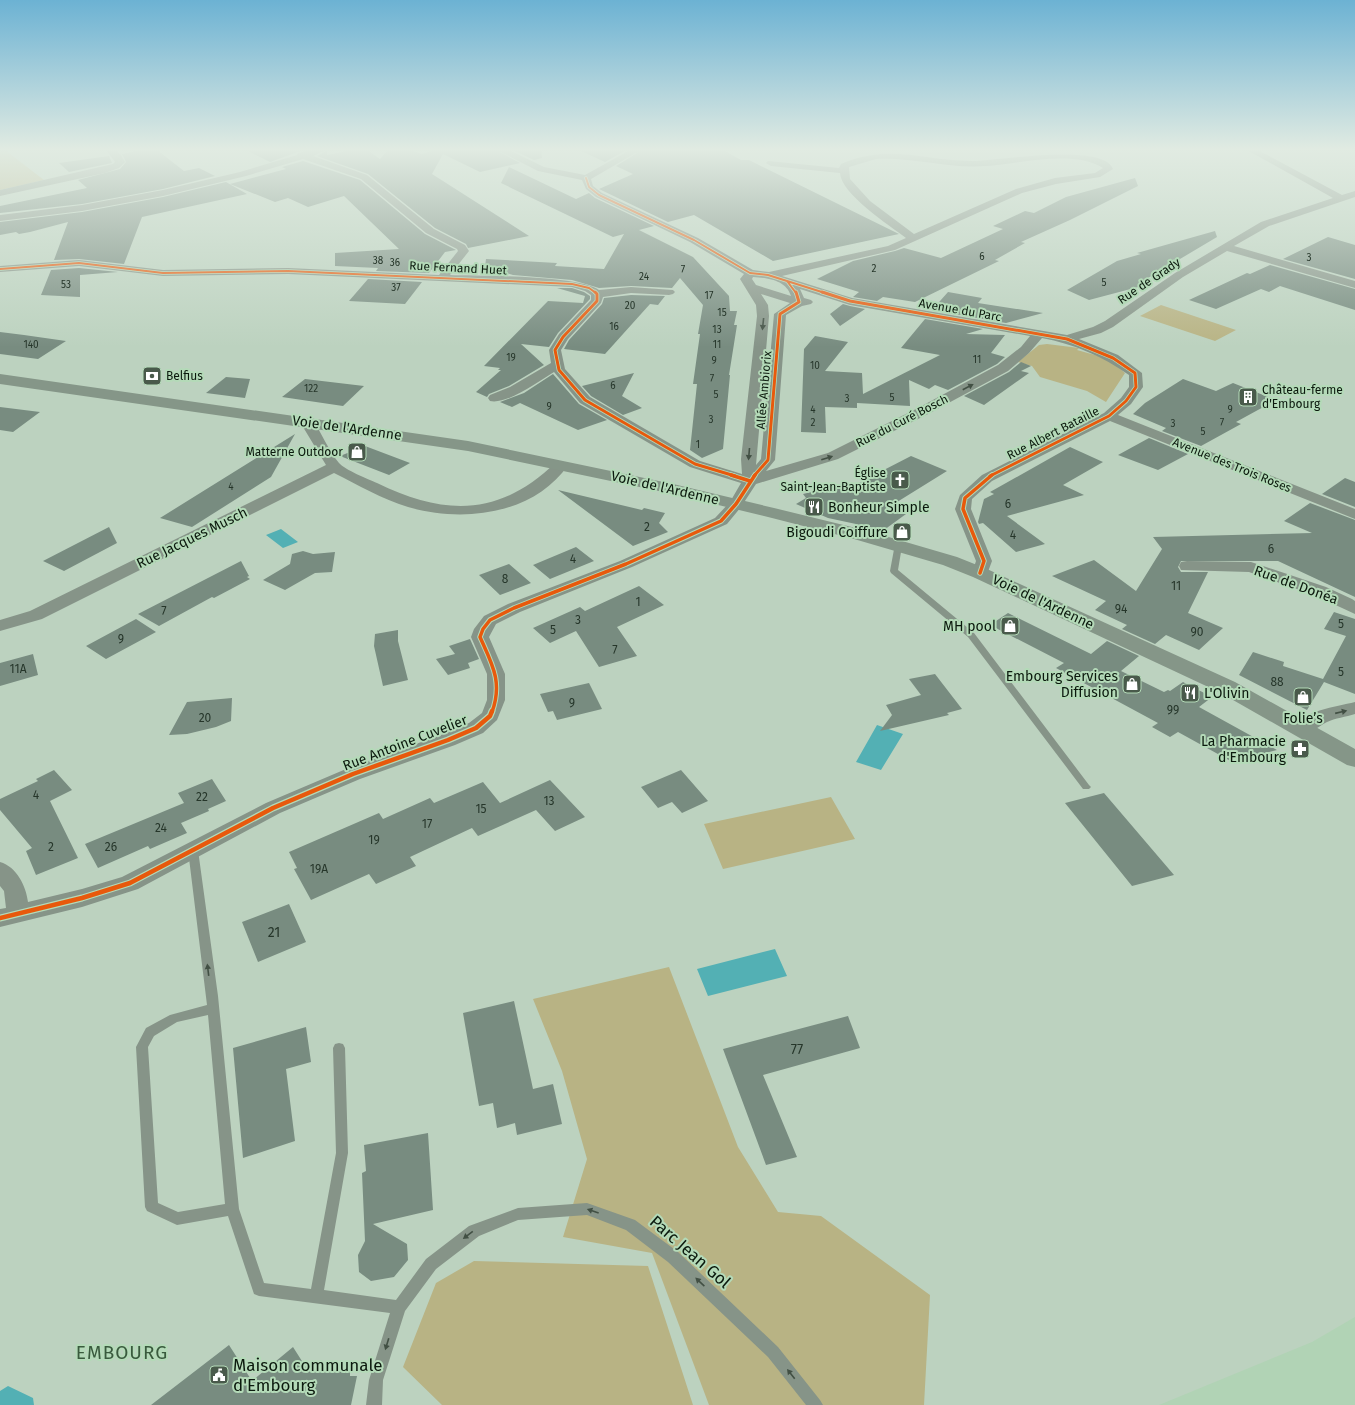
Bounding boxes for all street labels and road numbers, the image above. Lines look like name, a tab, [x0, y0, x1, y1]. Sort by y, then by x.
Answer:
street label: Rue de Grady	[1115, 255, 1183, 307]
street label: Rue Fernand Huet	[409, 258, 508, 278]
street label: Avenue du Parc	[918, 296, 1002, 324]
street label: Allée Ambiorix	[754, 350, 774, 430]
street label: Rue du Curé Bosch	[854, 392, 950, 450]
street label: Rue Albert Bataille	[1005, 404, 1101, 462]
street label: Voie de l'Ardenne	[291, 412, 403, 444]
street label: Avenue des Trois Roses	[1171, 435, 1294, 495]
street label: Voie de l'Ardenne	[609, 467, 721, 509]
street label: Rue Jacques Musch	[134, 504, 250, 572]
street label: Rue de Donéa	[1252, 562, 1340, 608]
street label: Voie de l'Ardenne	[989, 571, 1097, 633]
street label: Rue Antoine Cuvelier	[340, 711, 470, 775]
street label: Parc Jean Gol	[645, 1211, 735, 1293]

